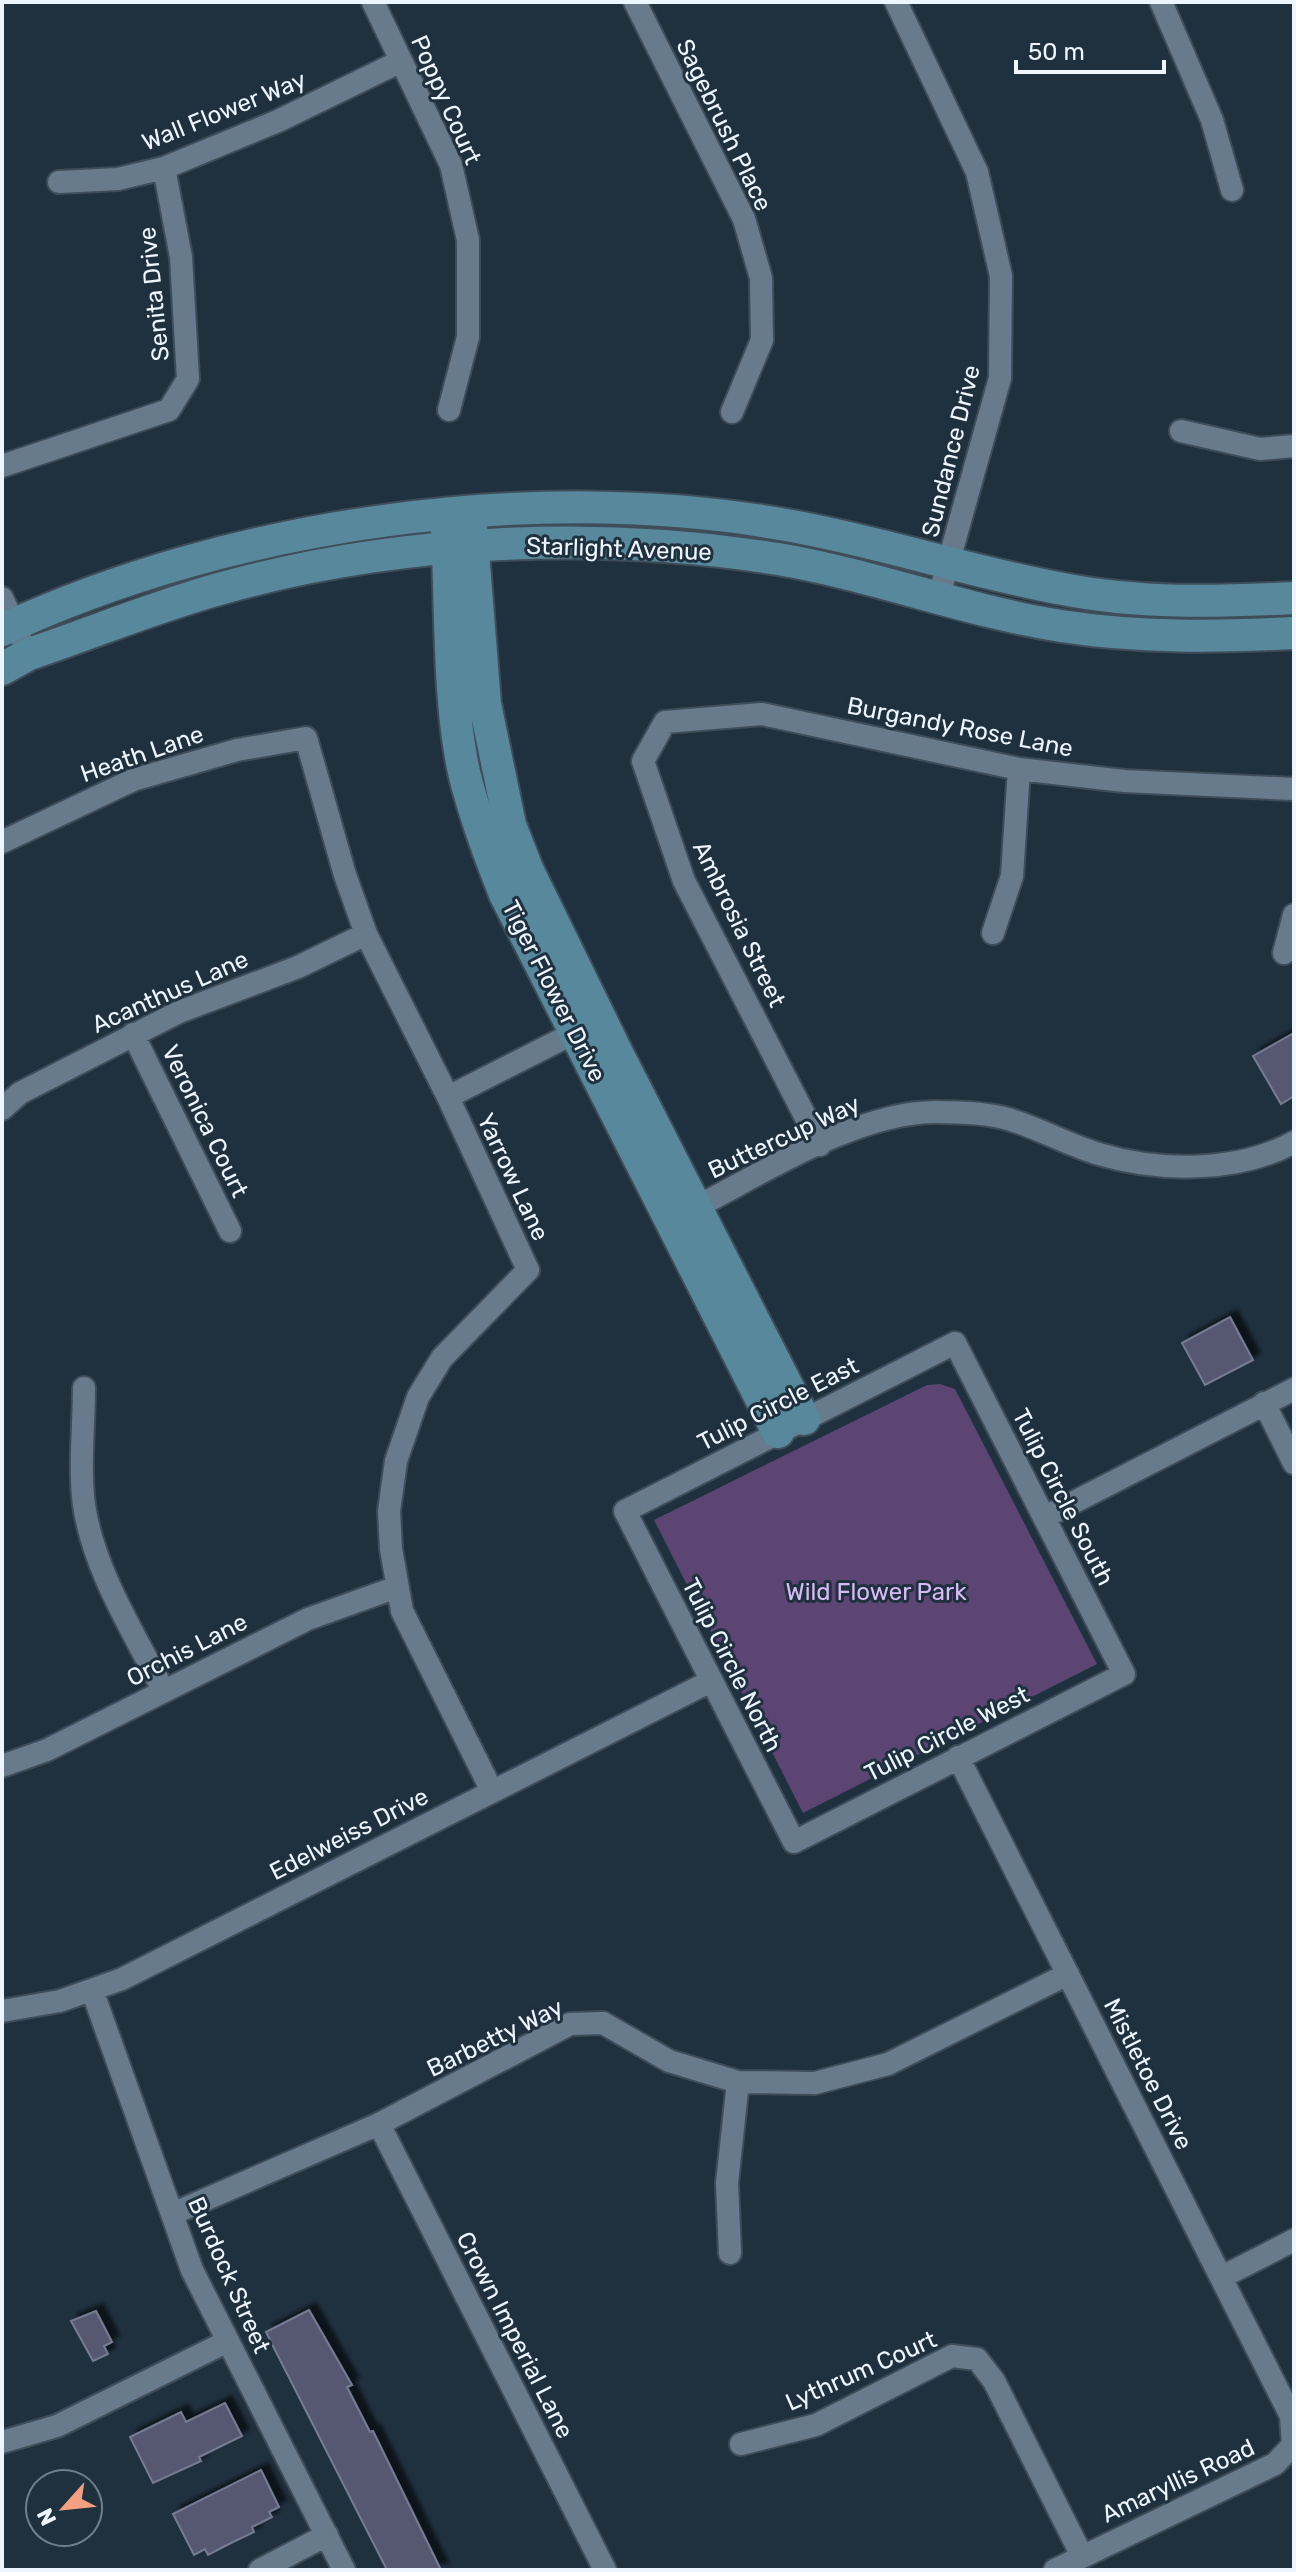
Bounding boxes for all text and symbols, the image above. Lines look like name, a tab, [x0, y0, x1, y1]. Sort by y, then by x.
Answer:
scale bar	[1016, 24, 1164, 74]
street label: Poppy Court	[405, 31, 487, 169]
street label: Sagebrush Place	[670, 35, 778, 215]
text: 50 m	[1028, 38, 1085, 66]
street label: Wall Flower Way	[138, 65, 310, 157]
street label: Senita Drive	[133, 225, 175, 363]
street label: Sundance Drive	[916, 362, 986, 540]
street label: Starlight Avenue	[526, 532, 712, 566]
street label: Burgandy Rose Lane	[844, 691, 1076, 763]
street label: Heath Lane	[77, 720, 207, 788]
street label: Ambrosia Street	[687, 837, 791, 1011]
street label: Tiger Flower Drive	[496, 896, 612, 1086]
street label: Acanthus Lane	[88, 945, 252, 1039]
street label: Veronica Court	[156, 1040, 254, 1202]
street label: Buttercup Way	[704, 1090, 864, 1184]
street label: Yarrow Lane	[471, 1109, 555, 1245]
street label: Tulip Circle East	[693, 1351, 863, 1457]
street label: Tulip Circle South	[1006, 1404, 1120, 1590]
street label: Tulip Circle North	[676, 1574, 788, 1756]
park label: Wild Flower Park	[785, 1578, 967, 1606]
street label: Orchis Lane	[122, 1608, 252, 1692]
street label: Tulip Circle West	[860, 1681, 1034, 1787]
street label: Edelweiss Drive	[265, 1782, 433, 1886]
street label: Barbetty Way	[422, 1993, 568, 2083]
street label: Mistletoe Drive	[1098, 1994, 1198, 2154]
street label: Burdock Street	[182, 2193, 276, 2357]
street label: Crown Imperial Lane	[451, 2227, 579, 2443]
street label: Lythrum Court	[781, 2325, 941, 2417]
street label: Amaryllis Road	[1097, 2433, 1259, 2529]
north arrow	[24, 2468, 104, 2548]
text: N	[31, 2504, 62, 2530]

